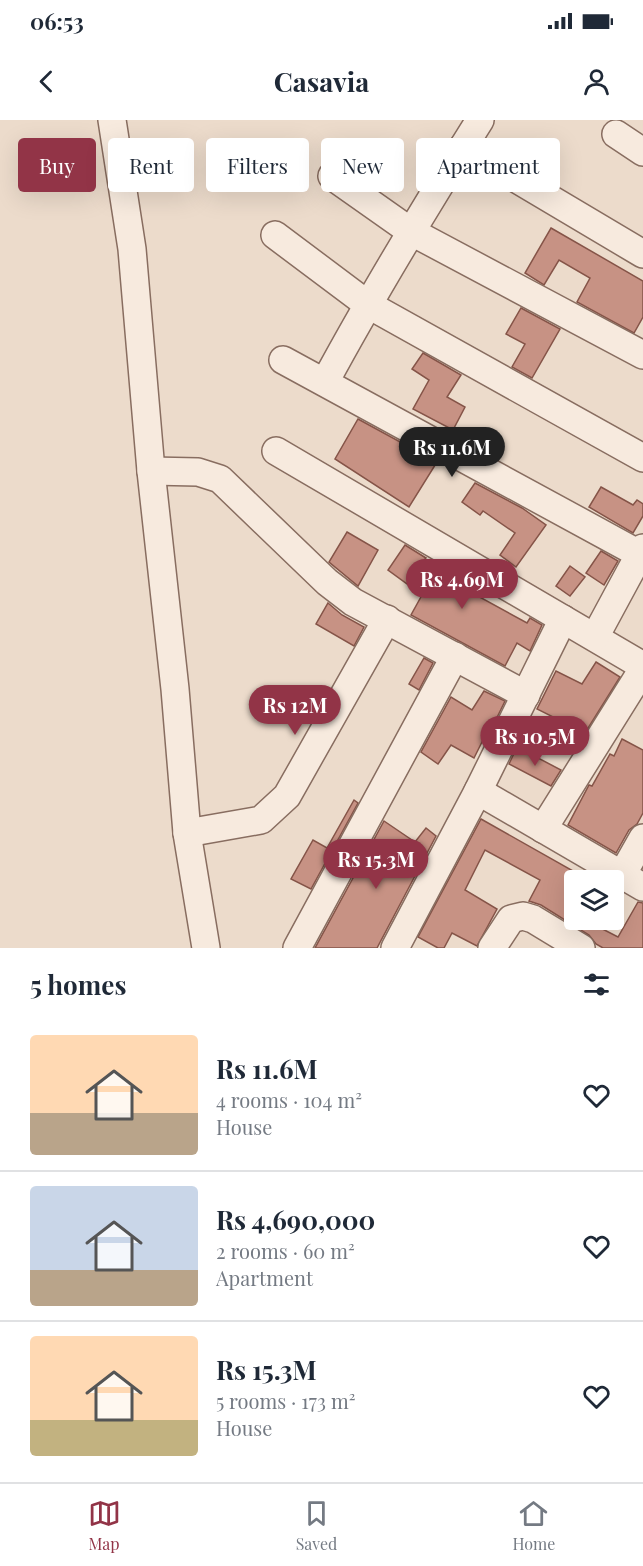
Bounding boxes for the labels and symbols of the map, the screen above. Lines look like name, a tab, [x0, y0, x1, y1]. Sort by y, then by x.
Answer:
pin: Rs 11.6M	[390, 427, 514, 478]
pin: Rs 4.69M	[400, 559, 524, 610]
pin: Rs 12M	[246, 685, 344, 736]
pin: Rs 10.5M	[473, 716, 597, 767]
pin: Rs 15.3M	[314, 839, 438, 890]

